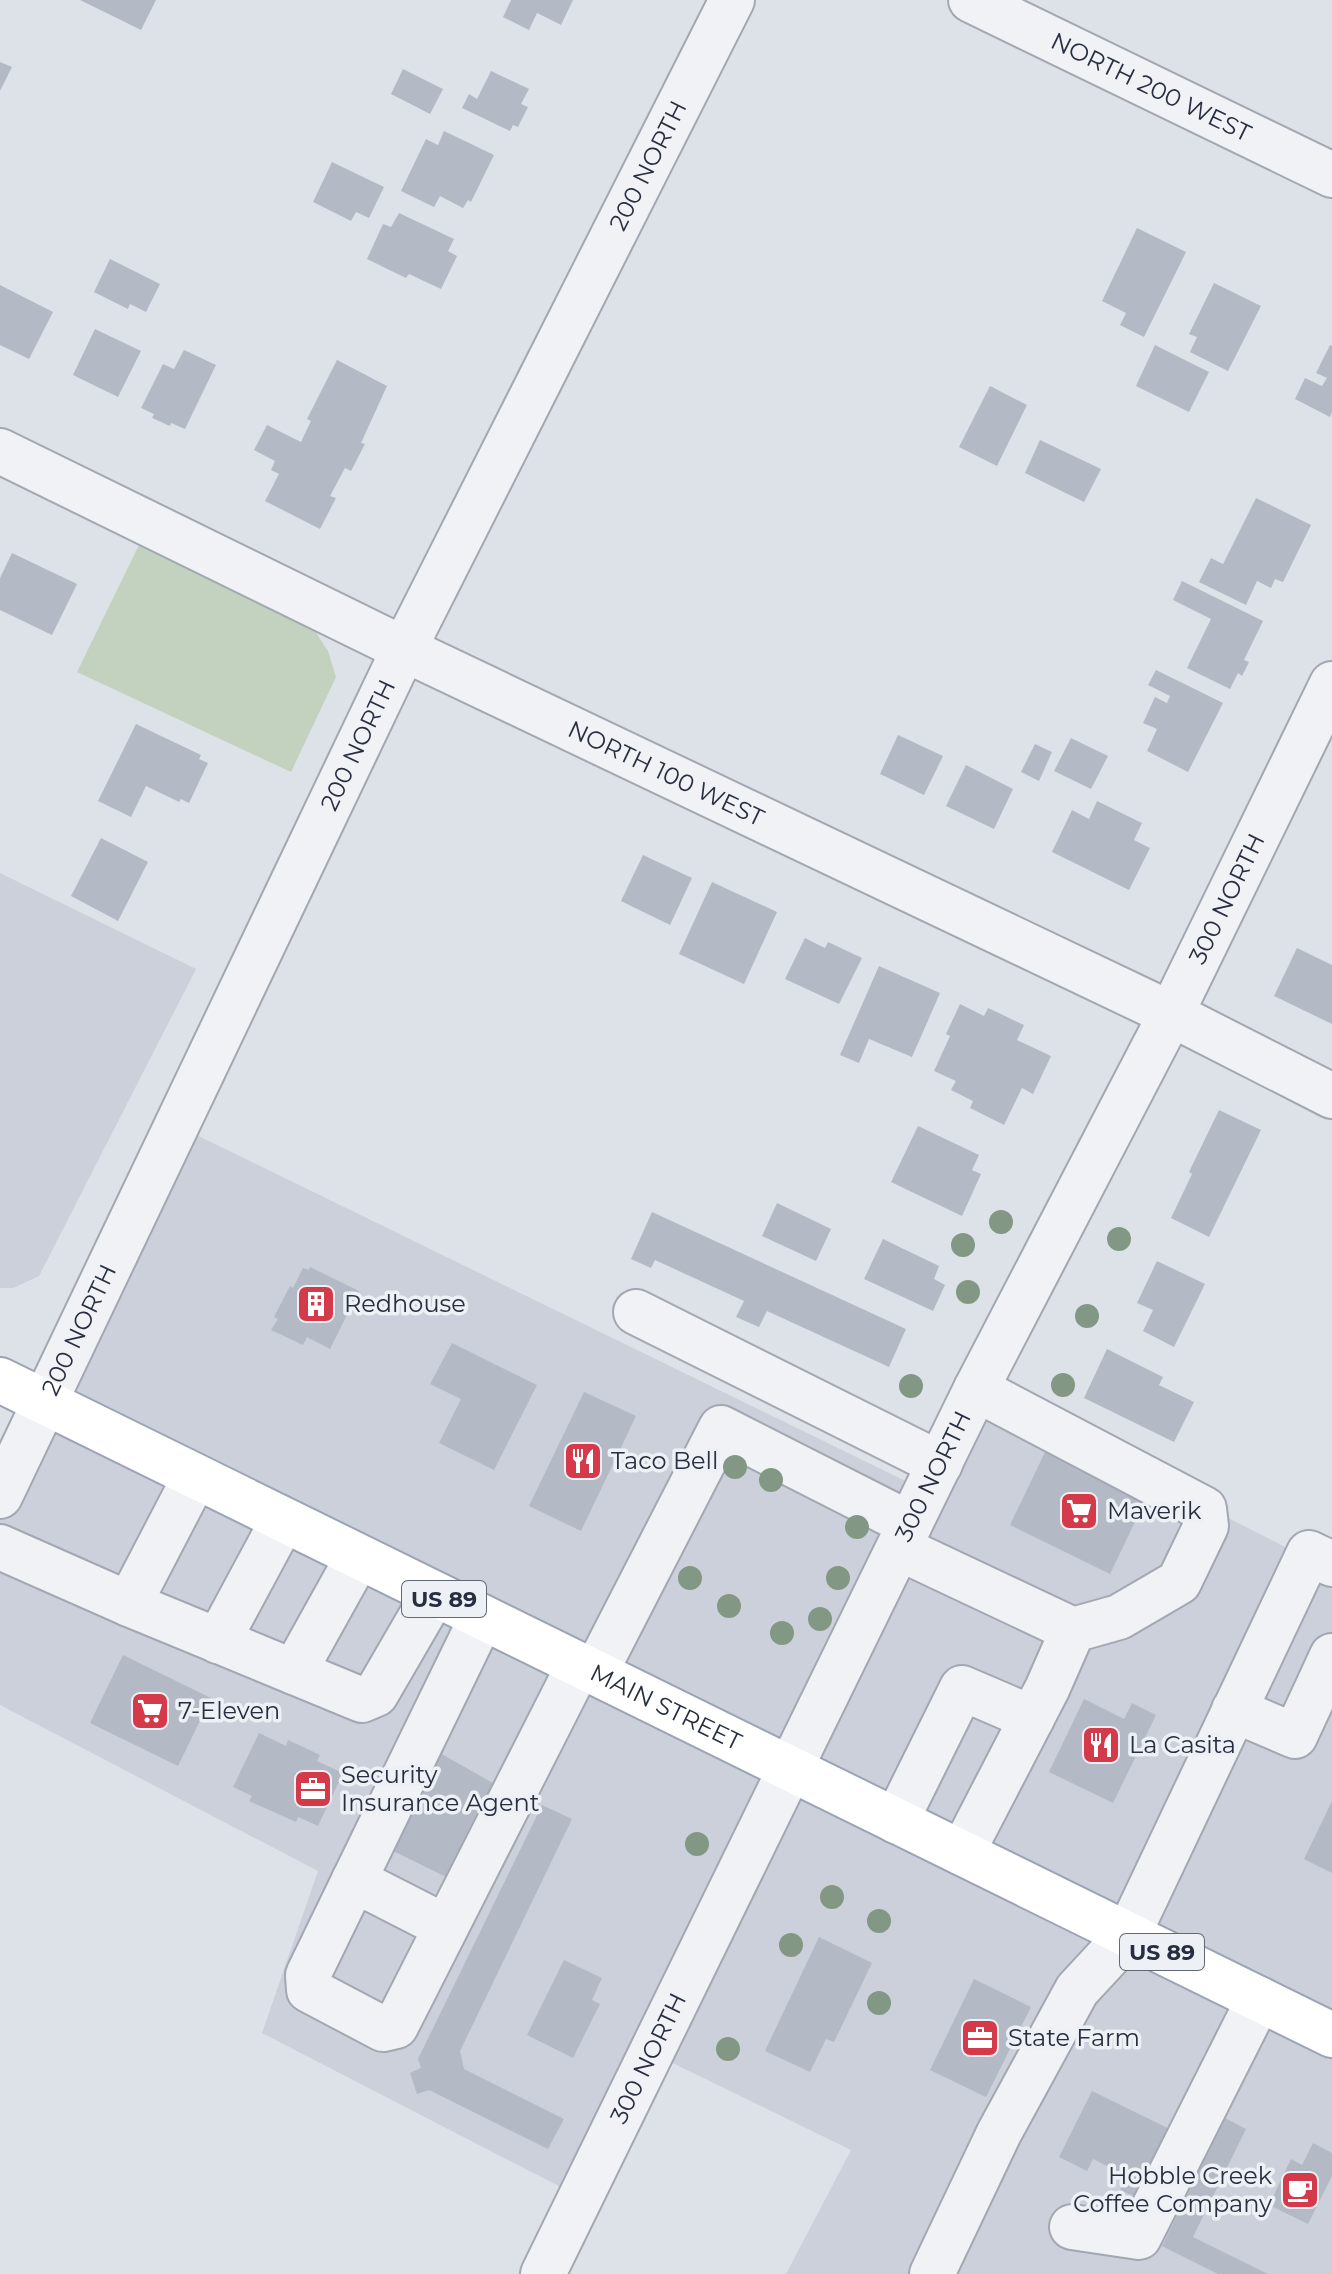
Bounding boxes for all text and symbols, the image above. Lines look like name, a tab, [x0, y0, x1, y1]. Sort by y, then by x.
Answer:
street label: NORTH 200 WEST	[1046, 26, 1256, 148]
street label: 200 NORTH	[603, 96, 693, 235]
street label: 200 NORTH	[314, 675, 401, 815]
street label: NORTH 100 WEST	[563, 714, 769, 832]
street label: 300 NORTH	[1183, 829, 1271, 969]
street label: 200 NORTH	[35, 1259, 122, 1400]
building icon: Redhouse	[295, 1283, 337, 1325]
place label: Redhouse	[344, 1289, 466, 1318]
street label: 300 NORTH	[889, 1406, 977, 1546]
restaurant icon: Taco Bell	[562, 1440, 604, 1482]
place label: Taco Bell	[611, 1446, 718, 1475]
supermarket icon: Maverik	[1058, 1490, 1100, 1532]
place label: Maverik	[1107, 1496, 1202, 1525]
road number: US 89	[402, 1581, 486, 1617]
street label: MAIN STREET	[586, 1658, 747, 1756]
supermarket icon: 7-Eleven	[129, 1690, 171, 1732]
place label: 7-Eleven	[178, 1696, 280, 1725]
restaurant icon: La Casita	[1080, 1724, 1122, 1766]
place label: La Casita	[1129, 1730, 1236, 1759]
place label: Security Insurance Agent	[341, 1760, 540, 1817]
office icon: Security Insurance Agent	[292, 1768, 334, 1810]
road number: US 89	[1120, 1934, 1204, 1970]
street label: 300 NORTH	[604, 1988, 692, 2128]
office icon: State Farm	[959, 2017, 1001, 2059]
place label: State Farm	[1008, 2023, 1140, 2052]
place label: Hobble Creek Coffee Company	[1073, 2161, 1273, 2218]
cafe icon: Hobble Creek Coffee Company	[1279, 2169, 1321, 2211]

